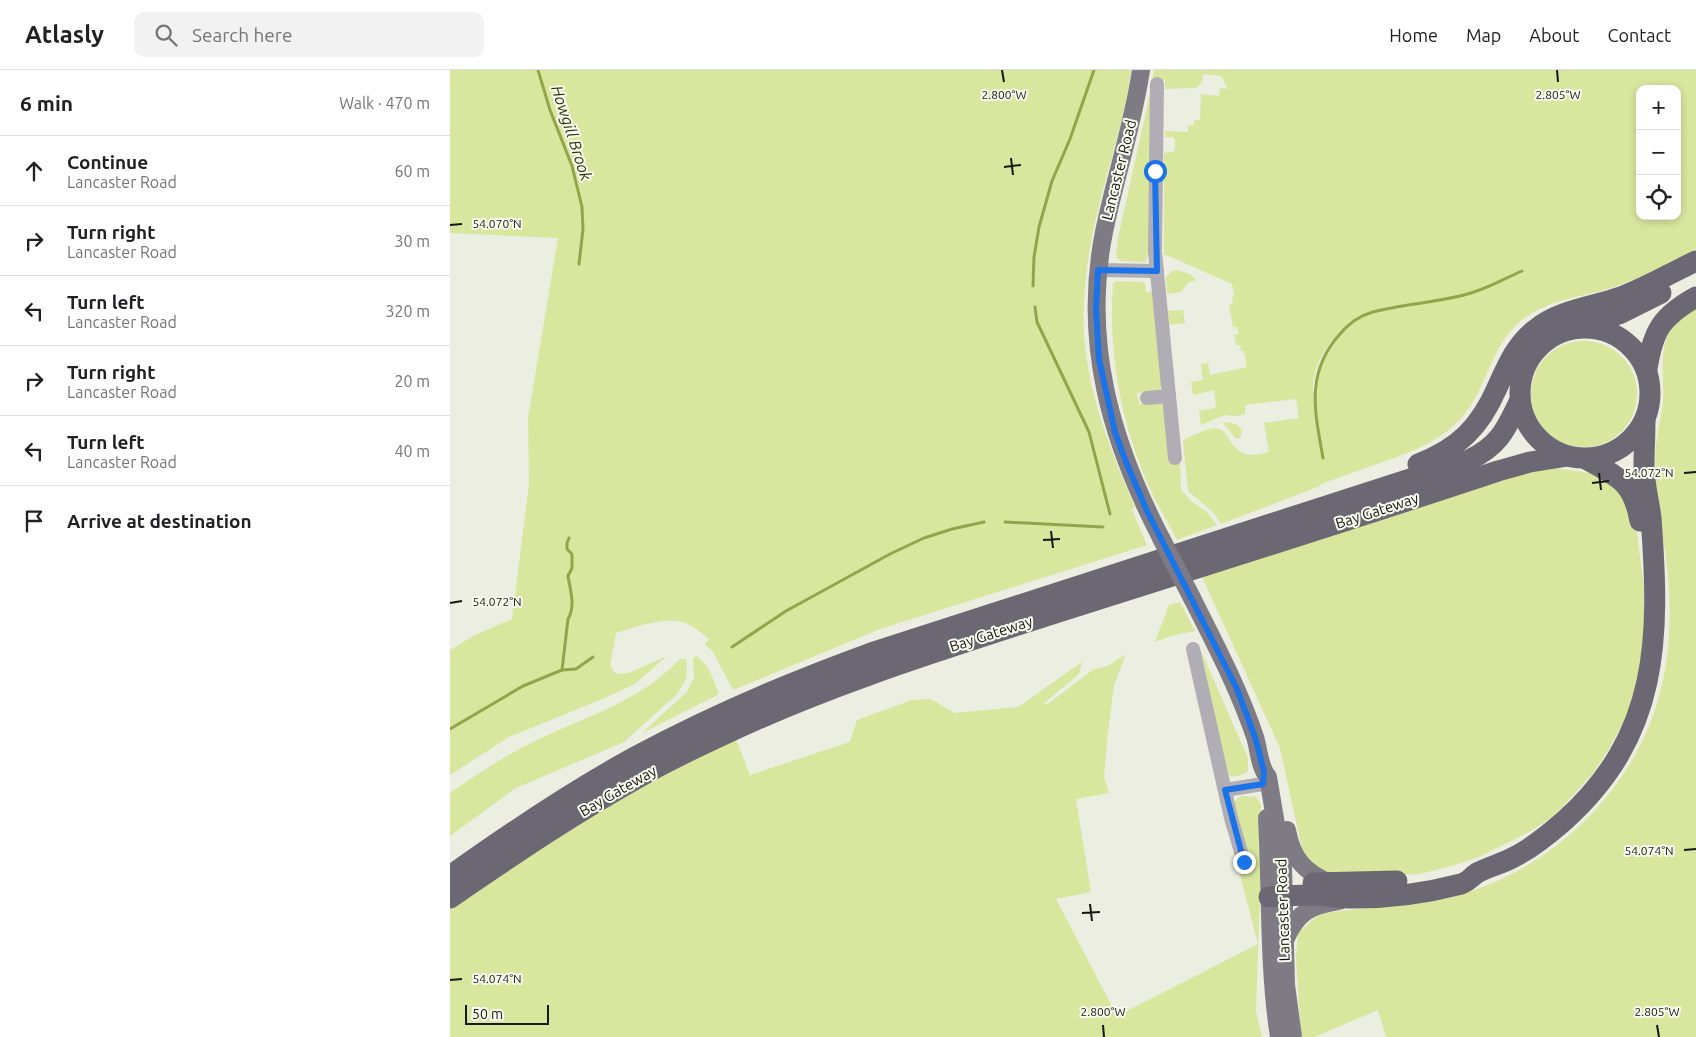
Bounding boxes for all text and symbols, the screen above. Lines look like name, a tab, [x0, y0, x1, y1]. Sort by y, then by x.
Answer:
search box	[134, 12, 484, 57]
text: Atlasly	[25, 21, 104, 48]
icon: search	[152, 21, 180, 49]
text: Search here	[192, 24, 292, 46]
text: Home	[1389, 25, 1438, 45]
text: Map	[1466, 25, 1501, 45]
text: About	[1529, 25, 1579, 45]
text: Contact	[1607, 25, 1671, 45]
water label: Howgill Brook	[548, 83, 596, 184]
map controls	[1636, 85, 1681, 220]
button: +	[1636, 85, 1681, 130]
text: 2.800°W	[982, 88, 1027, 101]
text: 2.805°W	[1536, 88, 1581, 101]
text: 6 min	[20, 91, 73, 115]
text: Walk · 470 m	[339, 94, 430, 112]
street label: Lancaster Road	[1098, 118, 1139, 222]
button: −	[1636, 130, 1681, 175]
text: Continue	[67, 151, 148, 173]
icon: ahead	[20, 157, 48, 185]
route start	[1144, 160, 1167, 183]
text: 60 m	[394, 162, 430, 180]
text: Lancaster Road	[67, 173, 177, 191]
button: locate	[1636, 175, 1681, 220]
text: 54.070°N	[472, 217, 522, 230]
text: Turn right	[67, 221, 155, 243]
icon: right	[20, 227, 48, 255]
text: 30 m	[394, 232, 430, 250]
text: Lancaster Road	[67, 243, 177, 261]
text: Turn left	[67, 291, 145, 313]
icon: left	[20, 297, 48, 325]
text: 320 m	[385, 302, 430, 320]
text: Lancaster Road	[67, 313, 177, 331]
text: Turn right	[67, 361, 155, 383]
icon: right	[20, 367, 48, 395]
text: 20 m	[394, 372, 430, 390]
text: Lancaster Road	[67, 383, 177, 401]
text: Turn left	[67, 431, 145, 453]
icon: left	[20, 437, 48, 465]
text: 40 m	[394, 442, 430, 460]
text: Lancaster Road	[67, 453, 177, 471]
text: 54.072°N	[1624, 466, 1674, 479]
street label: Bay Gateway	[1333, 489, 1420, 532]
icon: arrive	[20, 507, 48, 535]
text: Arrive at destination	[67, 510, 252, 532]
text: 54.072°N	[472, 595, 522, 608]
street label: Bay Gateway	[947, 612, 1034, 655]
street label: Bay Gateway	[576, 762, 659, 819]
text: 54.074°N	[1624, 844, 1674, 857]
route end	[1233, 851, 1256, 874]
street label: Lancaster Road	[1272, 858, 1293, 962]
text: 54.074°N	[472, 972, 522, 985]
scale bar	[465, 1002, 549, 1025]
text: 2.800°W	[1081, 1005, 1126, 1018]
text: 2.805°W	[1635, 1005, 1680, 1018]
text: 50 m	[472, 1006, 503, 1022]

